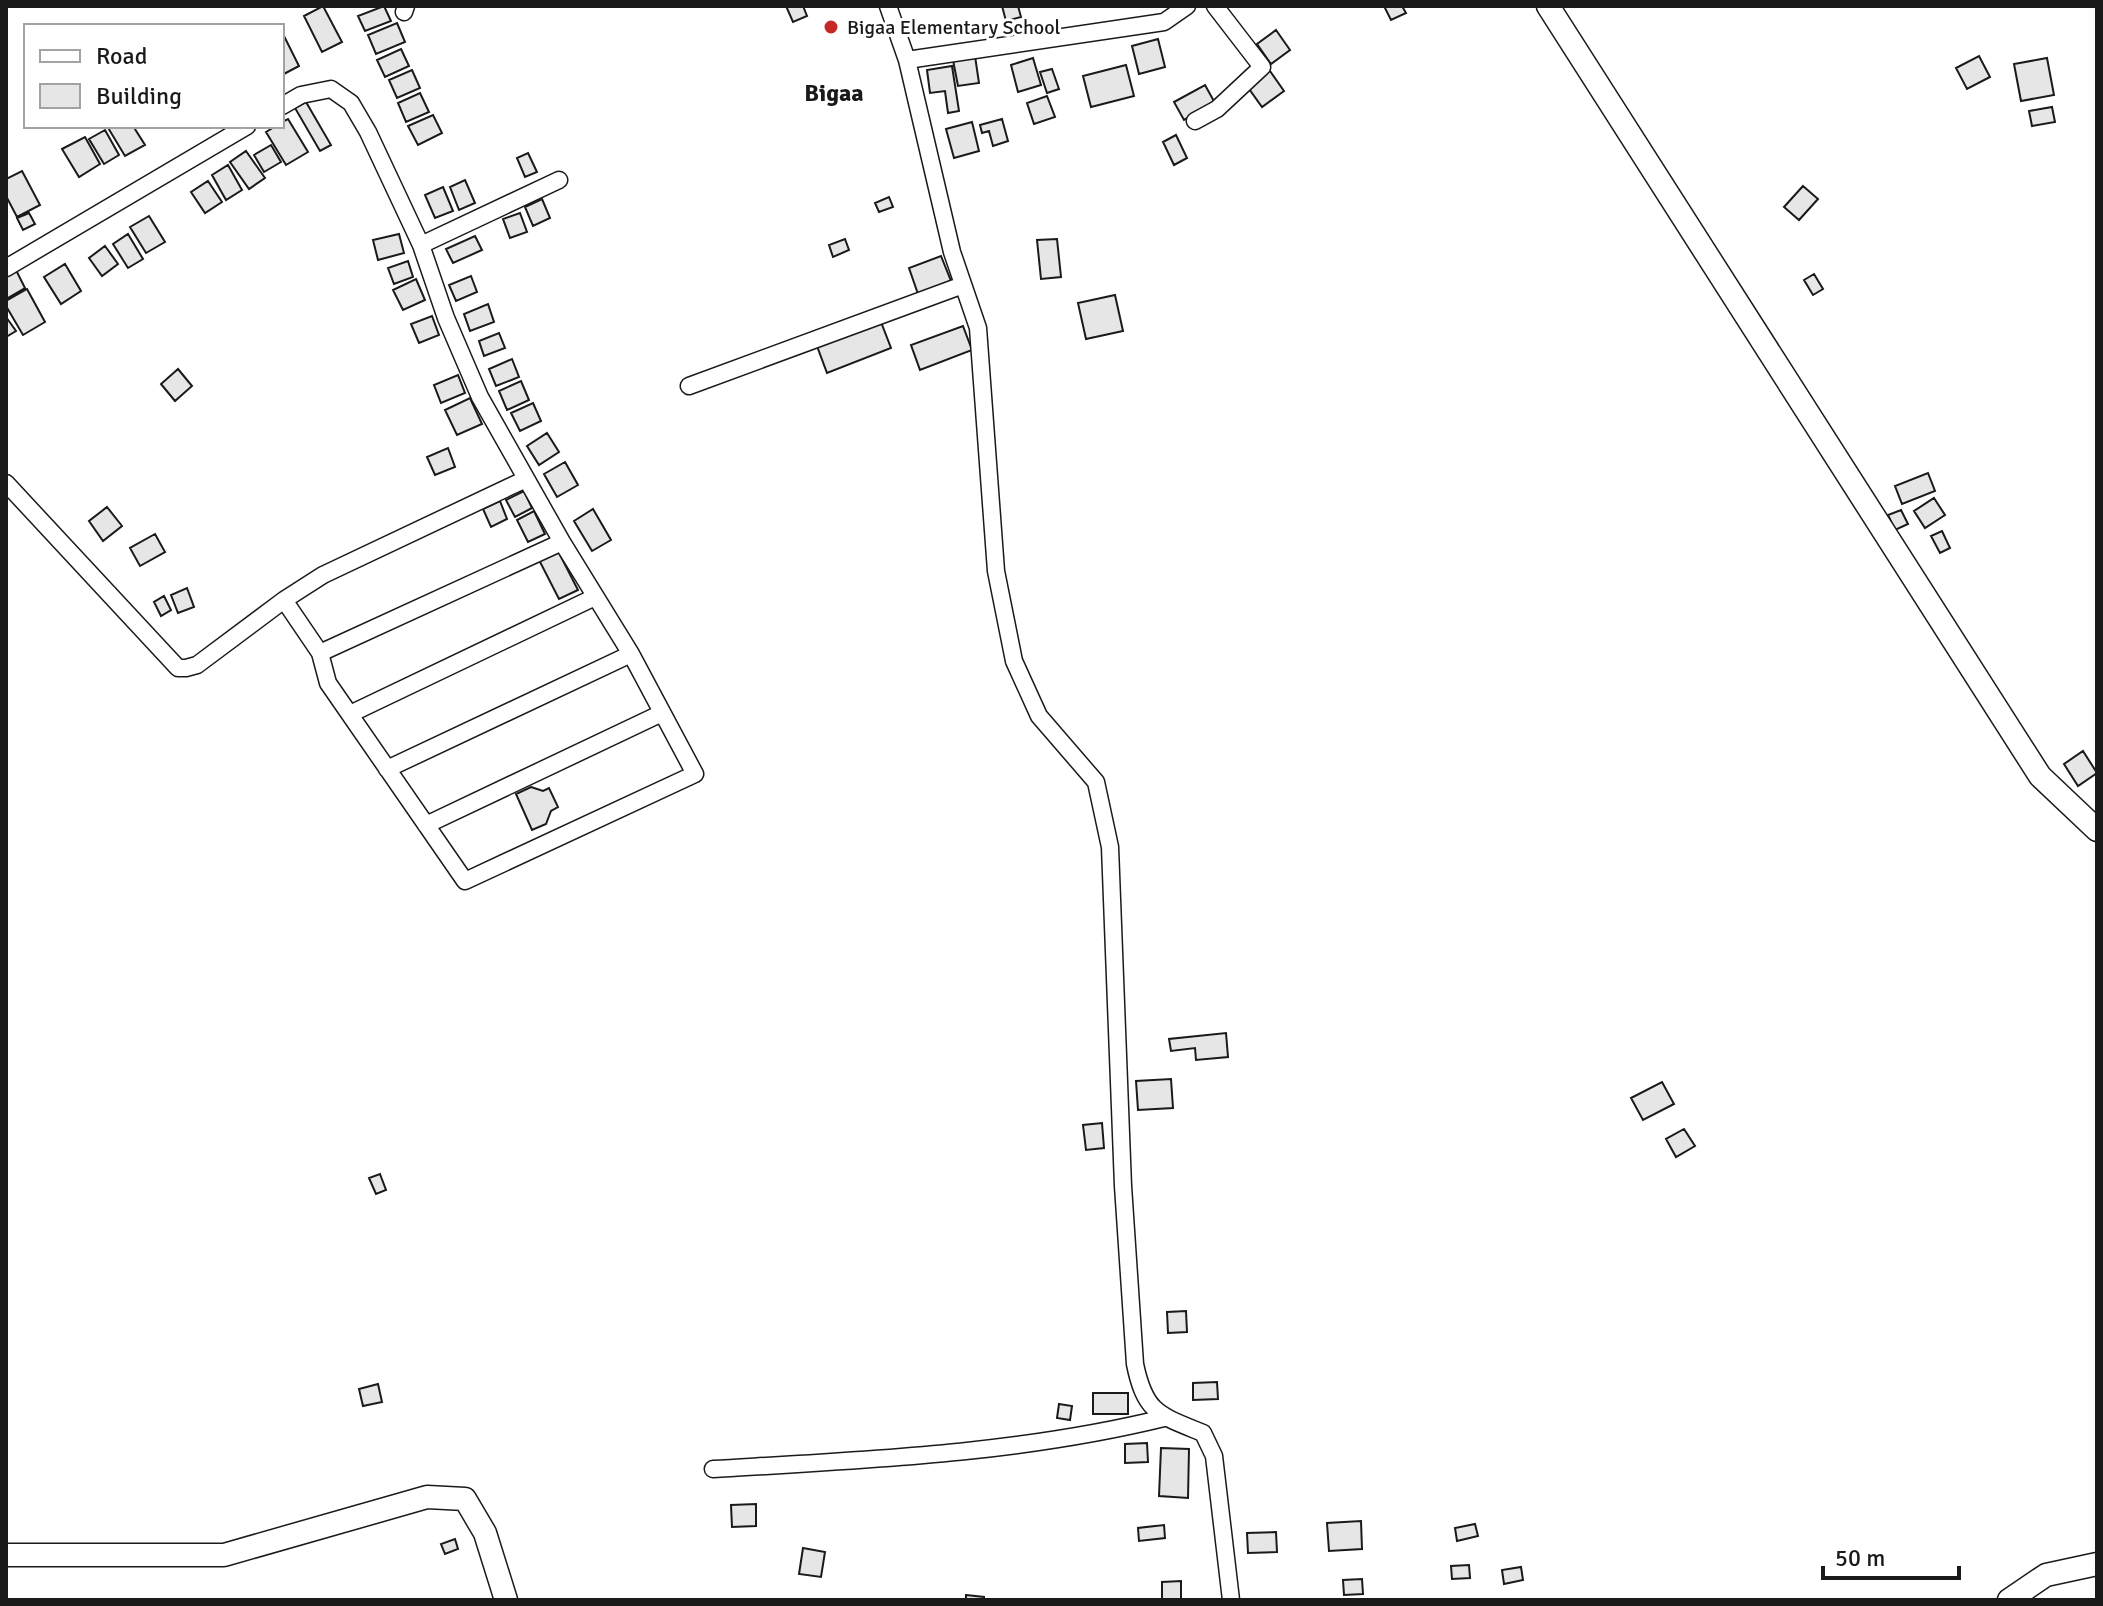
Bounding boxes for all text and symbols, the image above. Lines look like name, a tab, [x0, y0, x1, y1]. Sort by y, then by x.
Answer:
place label: Bigaa Elementary School	[847, 15, 1061, 40]
marker: Bigaa Elementary School	[822, 18, 840, 36]
legend	[24, 24, 284, 128]
text: Road	[96, 41, 147, 71]
district label: Bigaa	[804, 78, 864, 108]
text: Building	[96, 81, 182, 111]
scale bar	[1823, 1530, 1959, 1580]
text: 50 m	[1835, 1543, 1885, 1573]

